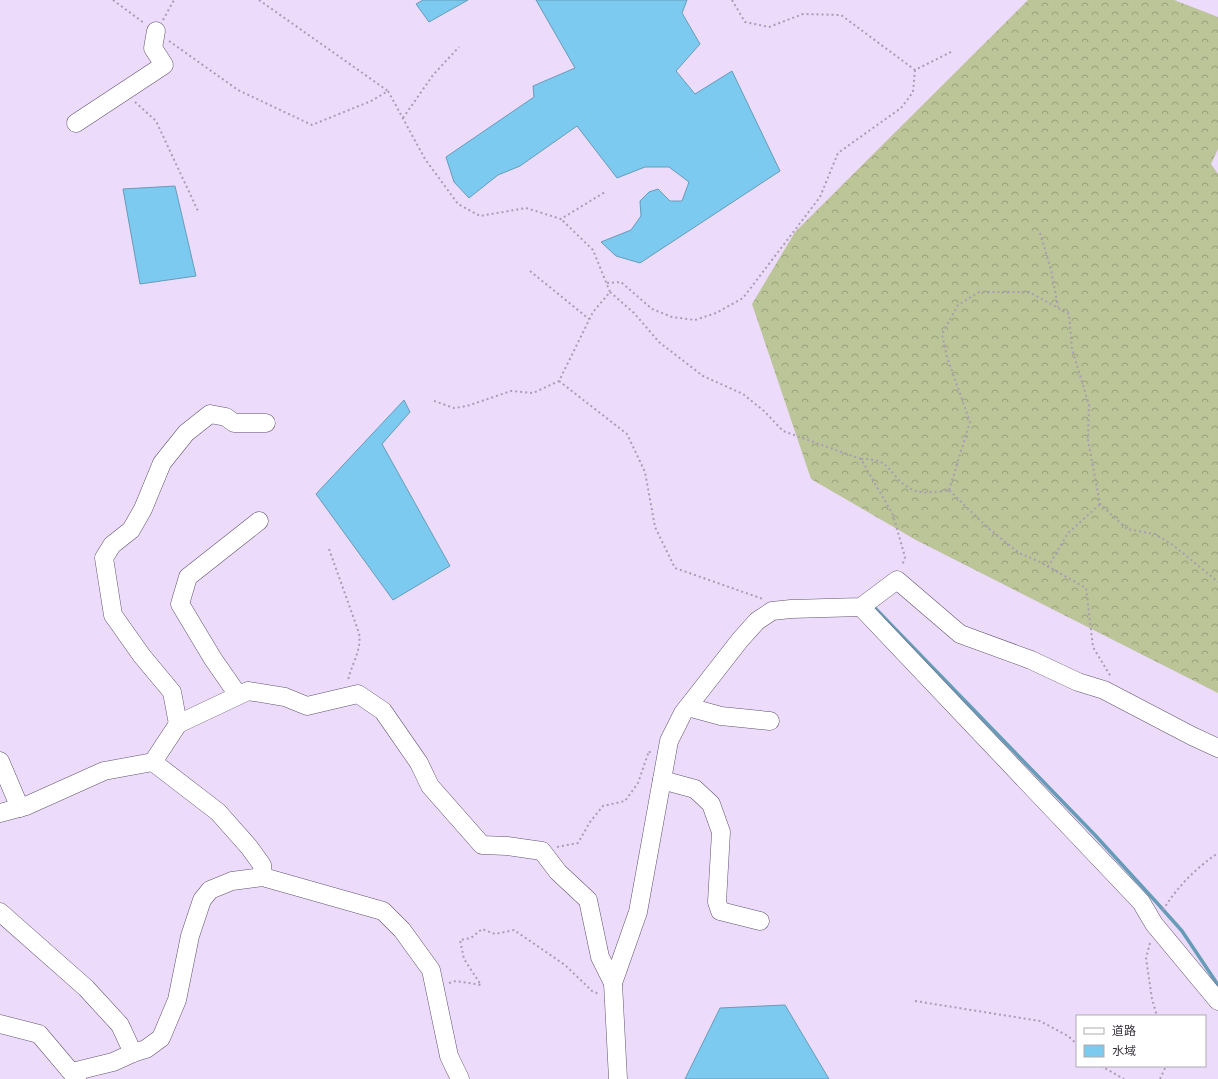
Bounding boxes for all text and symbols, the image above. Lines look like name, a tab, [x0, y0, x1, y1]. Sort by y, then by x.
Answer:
legend	[1076, 1015, 1206, 1067]
text: 道路	[1112, 1022, 1136, 1038]
text: 水域	[1112, 1042, 1136, 1058]

